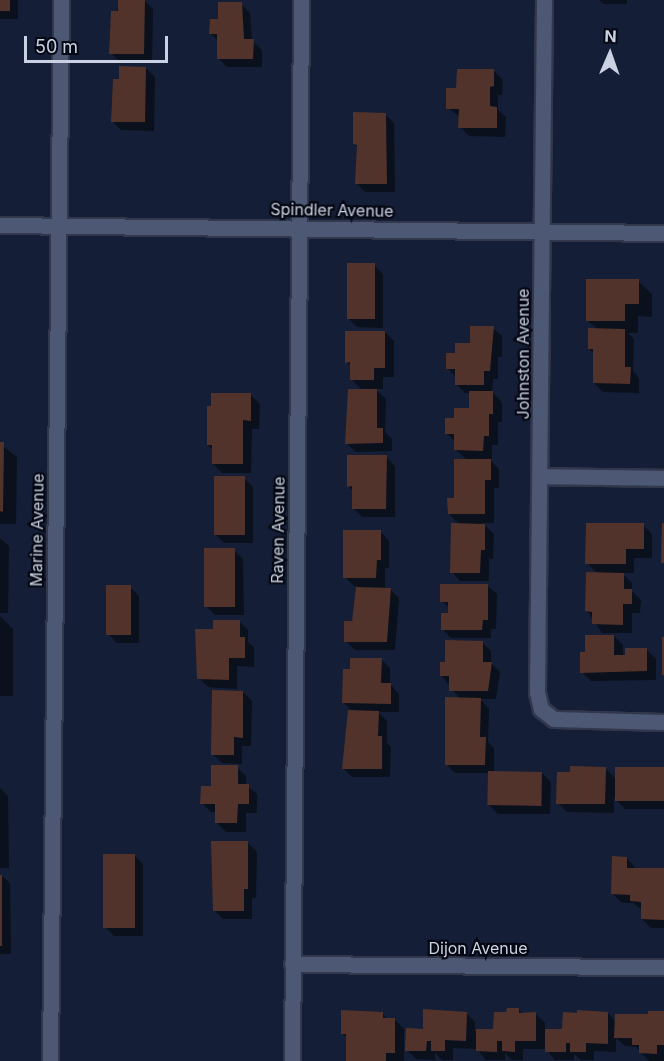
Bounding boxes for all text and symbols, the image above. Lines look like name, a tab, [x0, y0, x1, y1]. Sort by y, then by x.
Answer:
scale bar	[27, 24, 171, 62]
north arrow	[580, 24, 640, 84]
text: N	[604, 26, 617, 46]
text: 50 m	[35, 36, 78, 57]
street label: Spindler Avenue	[270, 199, 394, 221]
street label: Johnston Avenue	[513, 289, 533, 419]
street label: Marine Avenue	[26, 473, 48, 587]
street label: Raven Avenue	[267, 476, 289, 584]
street label: Dijon Avenue	[428, 938, 528, 958]

